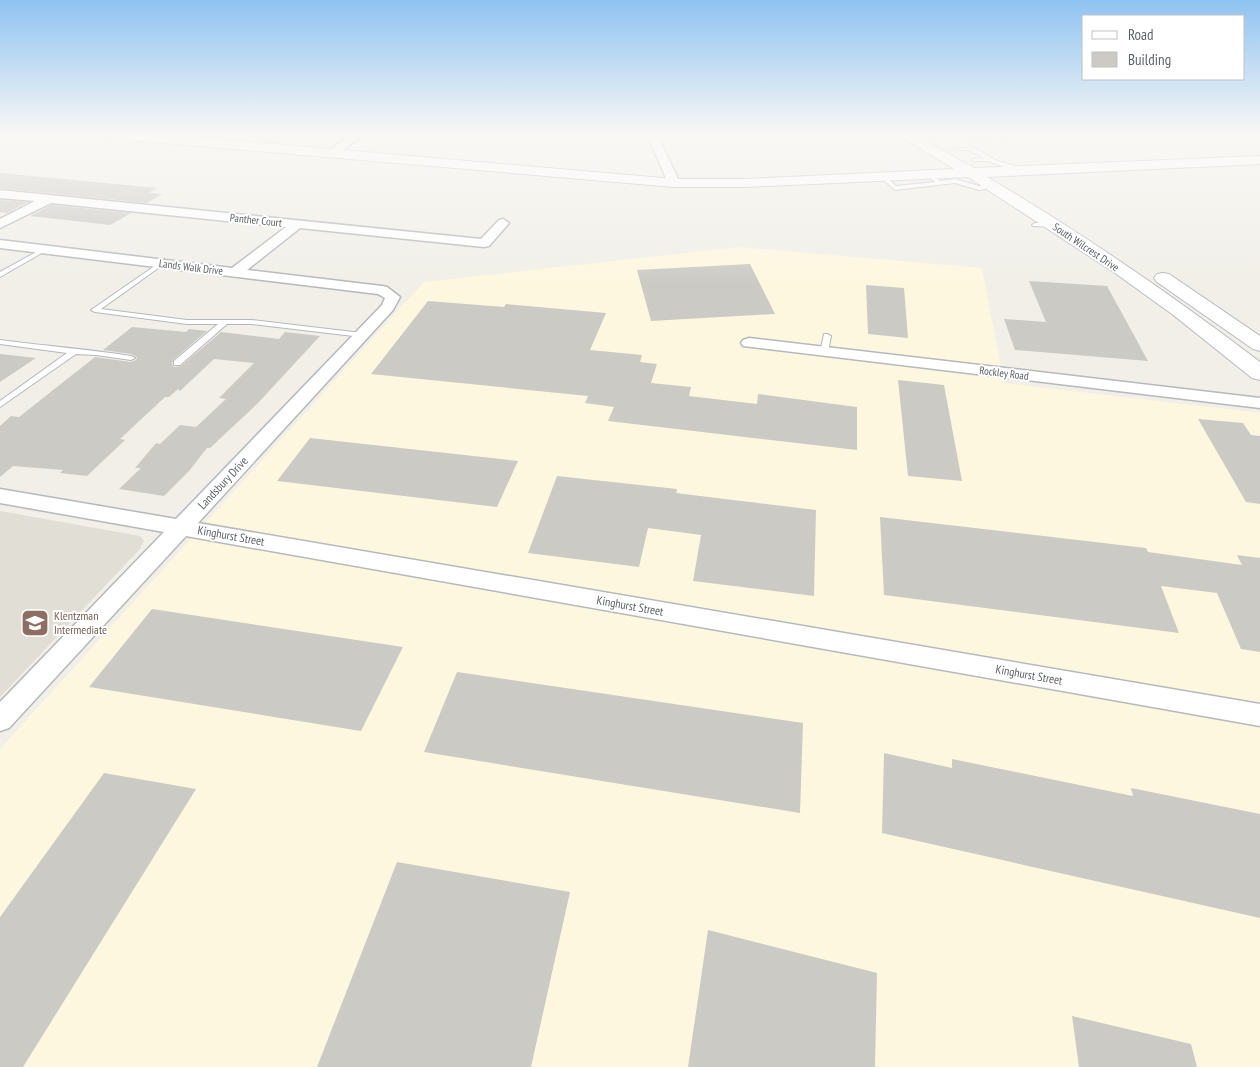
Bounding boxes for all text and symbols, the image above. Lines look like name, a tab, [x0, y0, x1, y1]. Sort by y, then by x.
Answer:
legend	[1082, 15, 1245, 80]
text: Road	[1128, 25, 1154, 44]
text: Building	[1128, 50, 1171, 69]
street label: Panther Court	[229, 210, 283, 230]
street label: South Wilcrest Drive	[1050, 220, 1122, 275]
street label: Lands Walk Drive	[158, 256, 224, 278]
street label: Rockley Road	[979, 363, 1030, 383]
street label: Landsbury Drive	[195, 453, 251, 512]
street label: Kinghurst Street	[197, 522, 266, 549]
street label: Kinghurst Street	[596, 592, 665, 619]
school or university icon: Klentzman Intermediate	[20, 608, 50, 638]
place label: Klentzman Intermediate	[54, 608, 107, 637]
street label: Kinghurst Street	[995, 661, 1064, 688]

